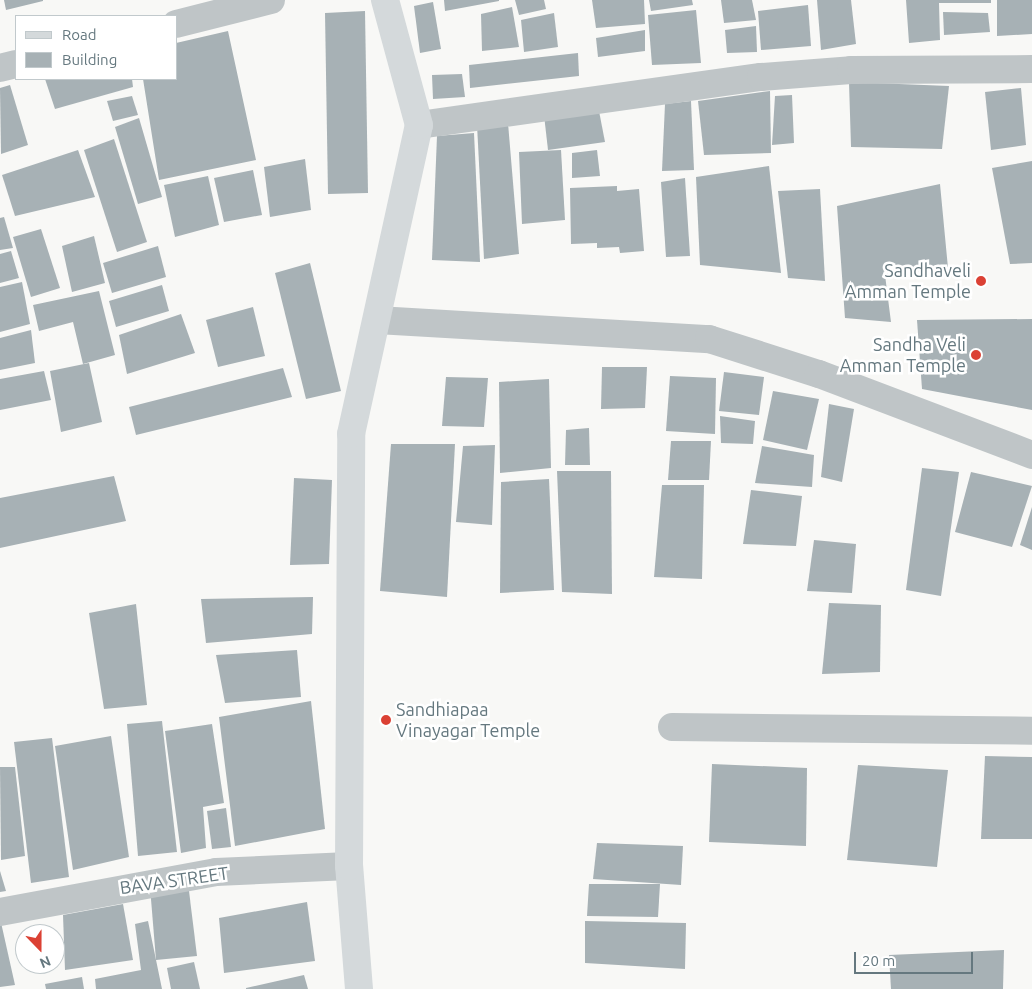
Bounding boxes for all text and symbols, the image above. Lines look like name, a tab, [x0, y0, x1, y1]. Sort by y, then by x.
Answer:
legend	[15, 15, 178, 80]
text: Road	[62, 26, 97, 43]
text: Building	[62, 51, 117, 68]
place label: Sandhaveli Amman Temple	[845, 260, 971, 302]
marker: Sandhaveli Amman Temple	[975, 275, 987, 287]
place label: Sandha Veli Amman Temple	[840, 334, 966, 376]
marker: Sandha Veli Amman Temple	[970, 349, 982, 361]
place label: Sandhiapaa Vinayagar Temple	[396, 699, 540, 742]
marker: Sandhiapaa Vinayagar Temple	[380, 714, 392, 726]
street label: BAVA STREET	[118, 862, 230, 898]
north arrow	[15, 924, 65, 974]
scale bar	[857, 942, 976, 974]
text: 20 m	[862, 952, 895, 969]
text: N	[37, 953, 53, 971]

